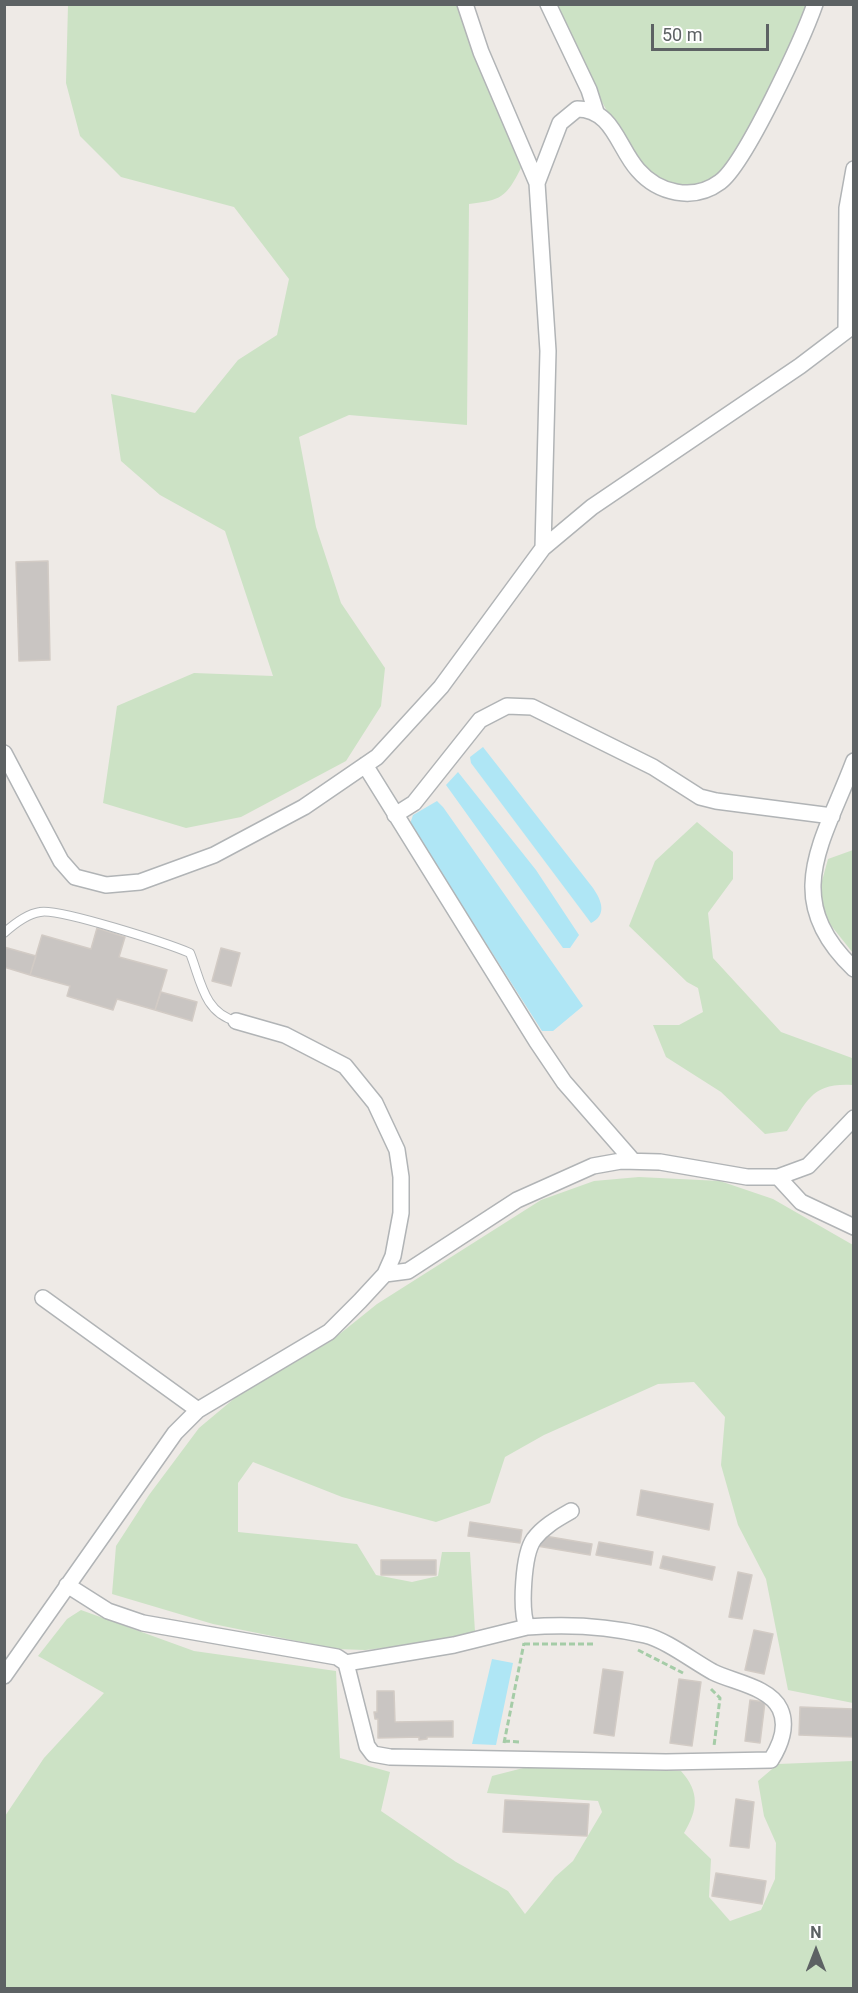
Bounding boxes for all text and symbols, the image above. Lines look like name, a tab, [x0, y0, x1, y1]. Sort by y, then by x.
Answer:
scale bar	[654, 12, 772, 50]
text: 50 m	[662, 24, 702, 45]
north arrow	[786, 1921, 846, 1981]
text: N	[810, 1923, 822, 1942]

